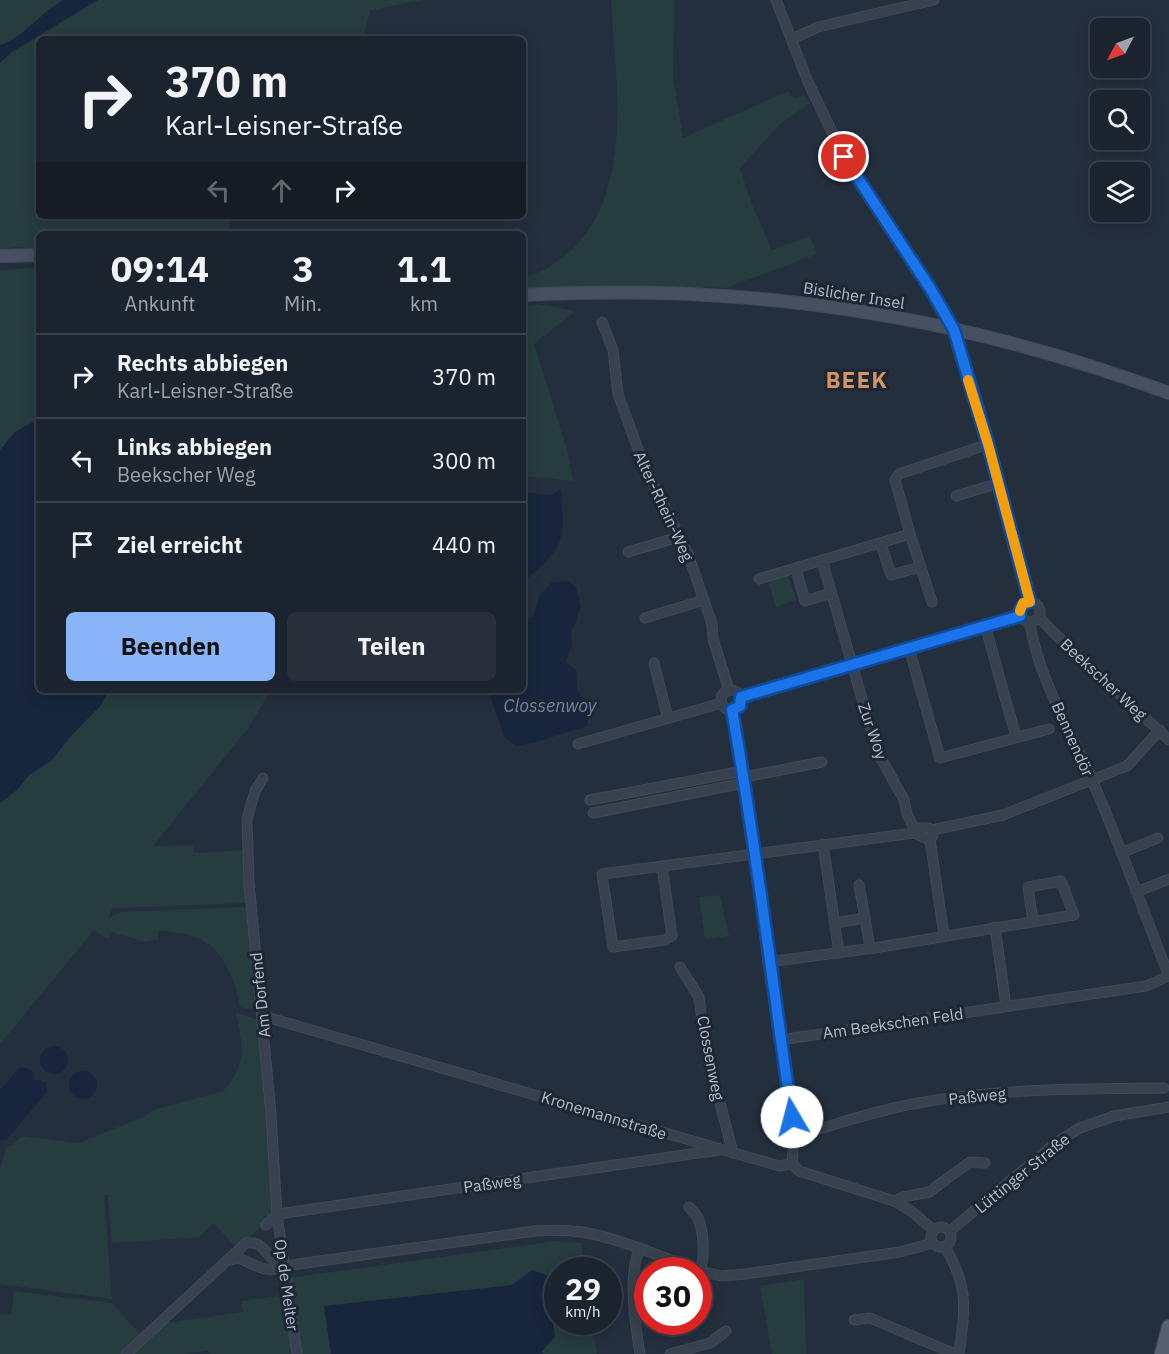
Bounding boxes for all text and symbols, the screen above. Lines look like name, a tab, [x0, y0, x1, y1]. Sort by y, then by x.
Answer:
north arrow	[1090, 18, 1150, 78]
map controls	[1090, 18, 1150, 222]
text: 370 m	[165, 54, 288, 109]
icon: right	[66, 60, 144, 138]
button: search	[1090, 90, 1150, 150]
text: Karl-Leisner-Straße	[165, 107, 403, 142]
pin	[818, 131, 869, 182]
icon: arrive	[827, 140, 860, 173]
button: layers	[1090, 162, 1150, 222]
icon: left	[202, 174, 235, 207]
icon: ahead	[265, 174, 298, 207]
icon: right	[328, 174, 361, 207]
text: 09:14	[111, 245, 209, 292]
text: 3	[292, 245, 314, 292]
text: 1.1	[397, 245, 451, 292]
street label: Bislicher Insel	[802, 277, 906, 313]
text: Ankunft	[125, 290, 195, 317]
text: Min.	[284, 290, 322, 317]
text: km	[410, 290, 438, 317]
text: Rechts abbiegen	[117, 348, 288, 377]
icon: right	[66, 360, 99, 393]
text: 370 m	[432, 362, 496, 391]
district label: BEEK	[826, 365, 888, 394]
text: Karl-Leisner-Straße	[117, 377, 293, 404]
text: Links abbiegen	[117, 432, 272, 461]
icon: left	[66, 444, 99, 477]
text: 300 m	[432, 446, 496, 475]
street label: Alter-Rhein-Weg	[630, 448, 699, 565]
text: Beekscher Weg	[117, 461, 256, 488]
icon: arrive	[66, 528, 99, 561]
text: Ziel erreicht	[117, 530, 242, 559]
text: 440 m	[432, 530, 496, 559]
button: Beenden	[66, 612, 275, 681]
button: Teilen	[287, 612, 496, 681]
street label: Beekscher Weg	[1057, 634, 1152, 725]
water label: Clossenwoy	[504, 694, 598, 717]
street label: Bennendör	[1048, 699, 1098, 779]
street label: Zur Woy	[854, 700, 892, 762]
street label: Am Dorfend	[246, 951, 274, 1039]
street label: Am Beekschen Feld	[821, 1003, 965, 1043]
street label: Clossenweg	[693, 1014, 729, 1103]
street label: Paßweg	[947, 1083, 1007, 1109]
position arrow	[760, 1085, 824, 1149]
street label: Kronemannstraße	[539, 1086, 669, 1144]
street label: Lüttinger Straße	[971, 1129, 1074, 1217]
street label: Paßweg	[462, 1169, 522, 1197]
street label: Op de Melter	[271, 1238, 303, 1332]
speed limit sign: 30	[634, 1257, 712, 1335]
text: 29	[565, 1269, 601, 1308]
text: km/h	[565, 1302, 601, 1321]

